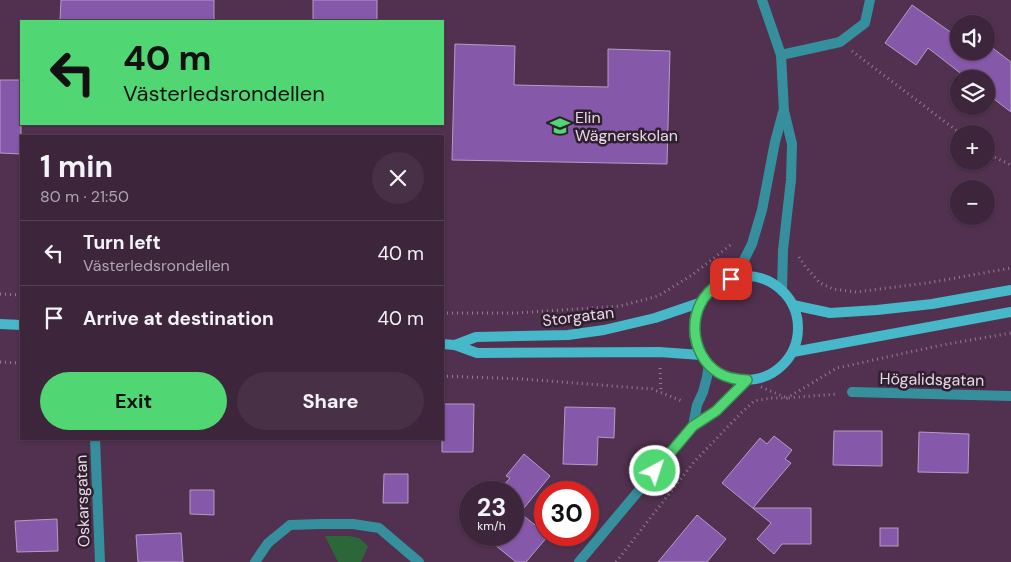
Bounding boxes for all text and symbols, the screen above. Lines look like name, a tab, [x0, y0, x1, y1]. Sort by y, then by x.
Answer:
map controls	[950, 15, 995, 225]
button: sound	[950, 15, 995, 60]
text: 40 m	[123, 35, 212, 81]
icon: left	[40, 40, 105, 105]
button: layers	[950, 70, 995, 115]
text: Västerledsrondellen	[123, 79, 325, 108]
place label: Elin Wägnerskolan	[575, 107, 678, 146]
school or university icon: Elin Wägnerskolan	[549, 115, 571, 137]
button: +	[950, 125, 995, 170]
text: 1 min	[40, 147, 113, 186]
button: close	[372, 152, 424, 204]
button: −	[950, 180, 995, 225]
text: 80 m · 21:50	[40, 186, 129, 207]
text: Turn left	[83, 230, 161, 255]
icon: left	[40, 239, 68, 267]
text: 40 m	[377, 241, 424, 266]
text: Västerledsrondellen	[83, 255, 230, 276]
pin	[710, 258, 752, 300]
icon: arrive	[717, 265, 745, 293]
street label: Storgatan	[541, 302, 615, 331]
icon: arrive	[40, 304, 68, 332]
text: Arrive at destination	[83, 306, 274, 331]
text: 40 m	[377, 306, 424, 331]
street label: Högalidsgatan	[879, 368, 985, 391]
button: Exit	[40, 372, 227, 430]
button: Share	[237, 372, 424, 430]
position arrow	[628, 444, 680, 496]
street label: Oskarsgatan	[70, 454, 95, 548]
speed limit sign: 30	[534, 481, 599, 546]
text: 23	[477, 491, 506, 524]
text: km/h	[477, 518, 506, 534]

